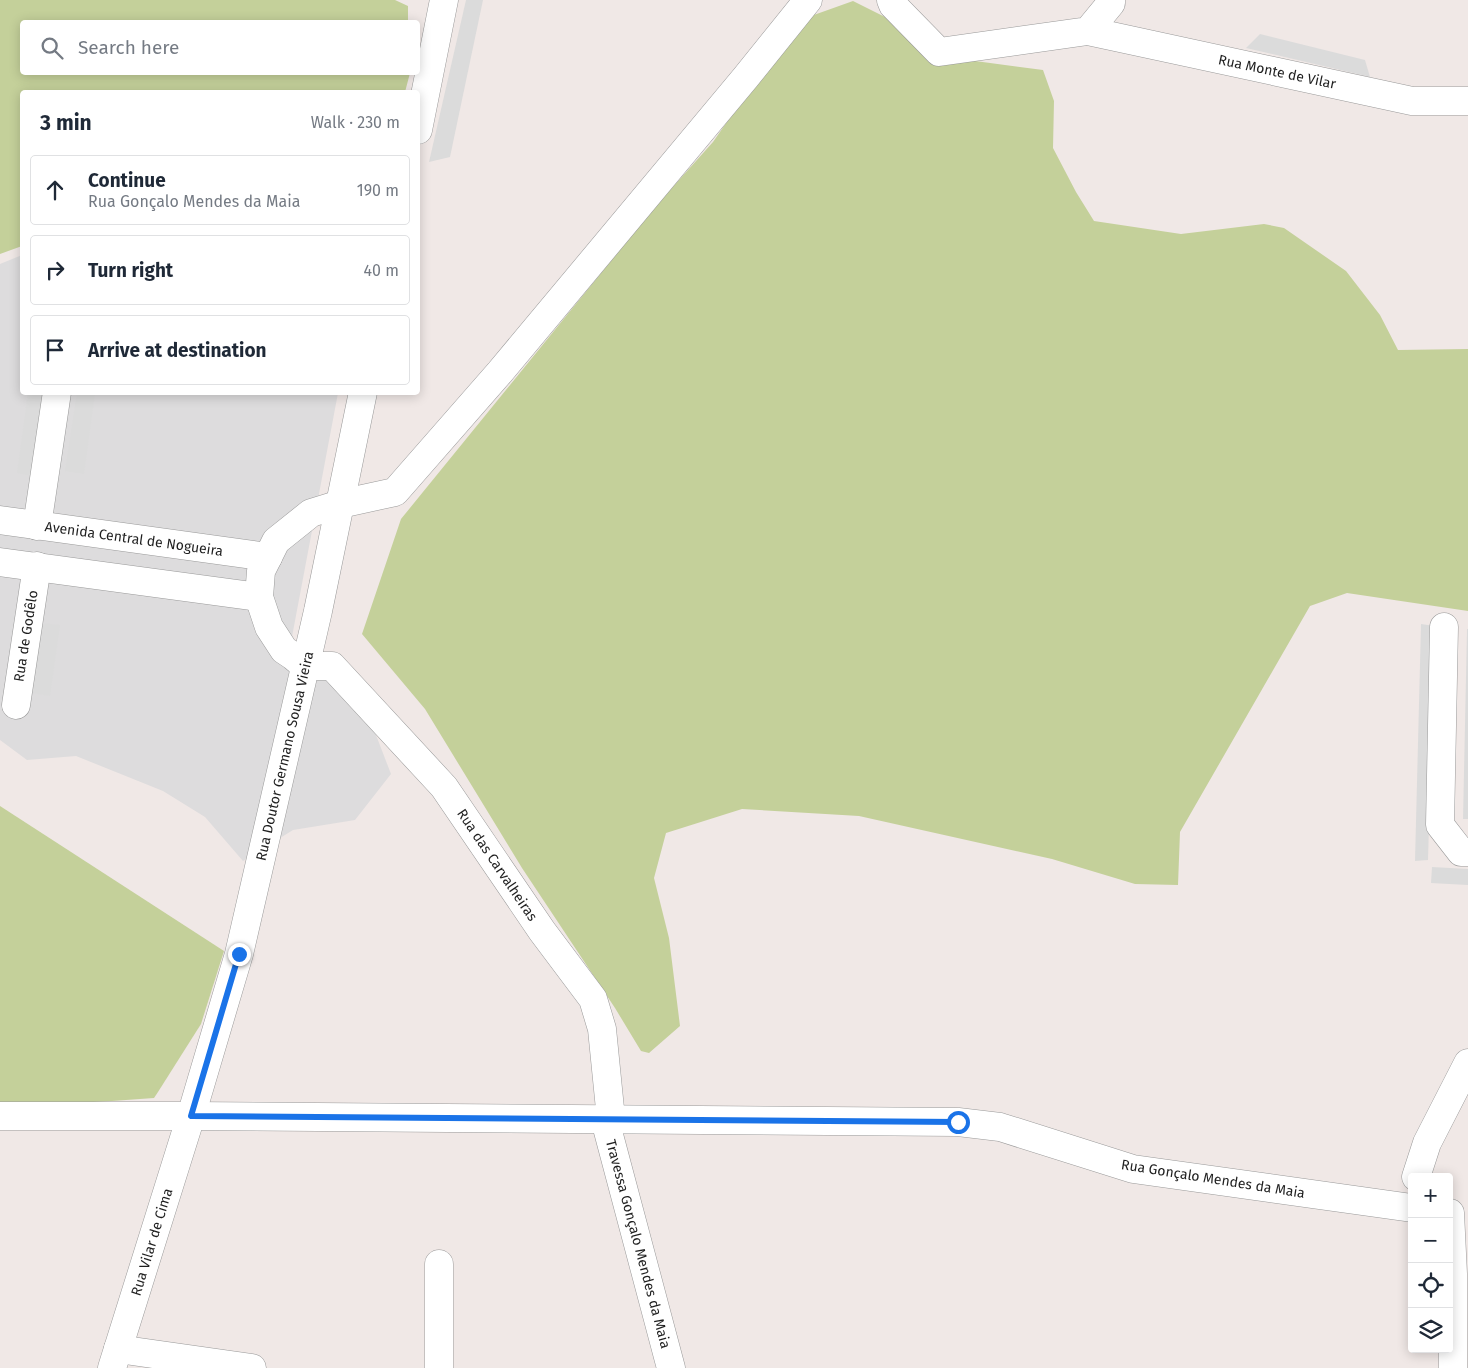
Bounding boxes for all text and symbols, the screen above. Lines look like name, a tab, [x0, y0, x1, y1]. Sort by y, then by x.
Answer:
search box	[20, 20, 420, 75]
icon: search	[38, 34, 66, 62]
text: Search here	[78, 36, 179, 59]
street label: Rua Monte de Vilar	[1217, 51, 1338, 93]
text: 3 min	[40, 110, 92, 136]
text: Walk · 230 m	[311, 113, 400, 132]
text: Continue	[88, 169, 166, 192]
icon: ahead	[41, 176, 69, 204]
text: 190 m	[357, 181, 399, 200]
text: Rua Gonçalo Mendes da Maia	[88, 192, 300, 211]
icon: right	[41, 256, 69, 284]
text: Turn right	[88, 259, 173, 282]
text: 40 m	[364, 261, 399, 280]
icon: arrive	[41, 336, 69, 364]
text: Arrive at destination	[88, 339, 267, 362]
street label: Avenida Central de Nogueira	[44, 518, 224, 560]
street label: Rua de Godêlo	[10, 589, 42, 683]
street label: Rua Doutor Germano Sousa Vieira	[253, 650, 317, 862]
street label: Rua das Carvalheiras	[453, 806, 541, 925]
route end	[228, 943, 251, 966]
route start	[947, 1111, 970, 1134]
street label: Travessa Gonçalo Mendes da Maia	[602, 1138, 674, 1350]
street label: Rua Gonçalo Mendes da Maia	[1120, 1156, 1306, 1202]
map controls	[1408, 1173, 1453, 1353]
button: +	[1408, 1173, 1453, 1218]
street label: Rua Vilar de Cima	[128, 1186, 176, 1298]
button: −	[1408, 1218, 1453, 1263]
button: locate	[1408, 1263, 1453, 1308]
button: layers	[1408, 1308, 1453, 1353]

